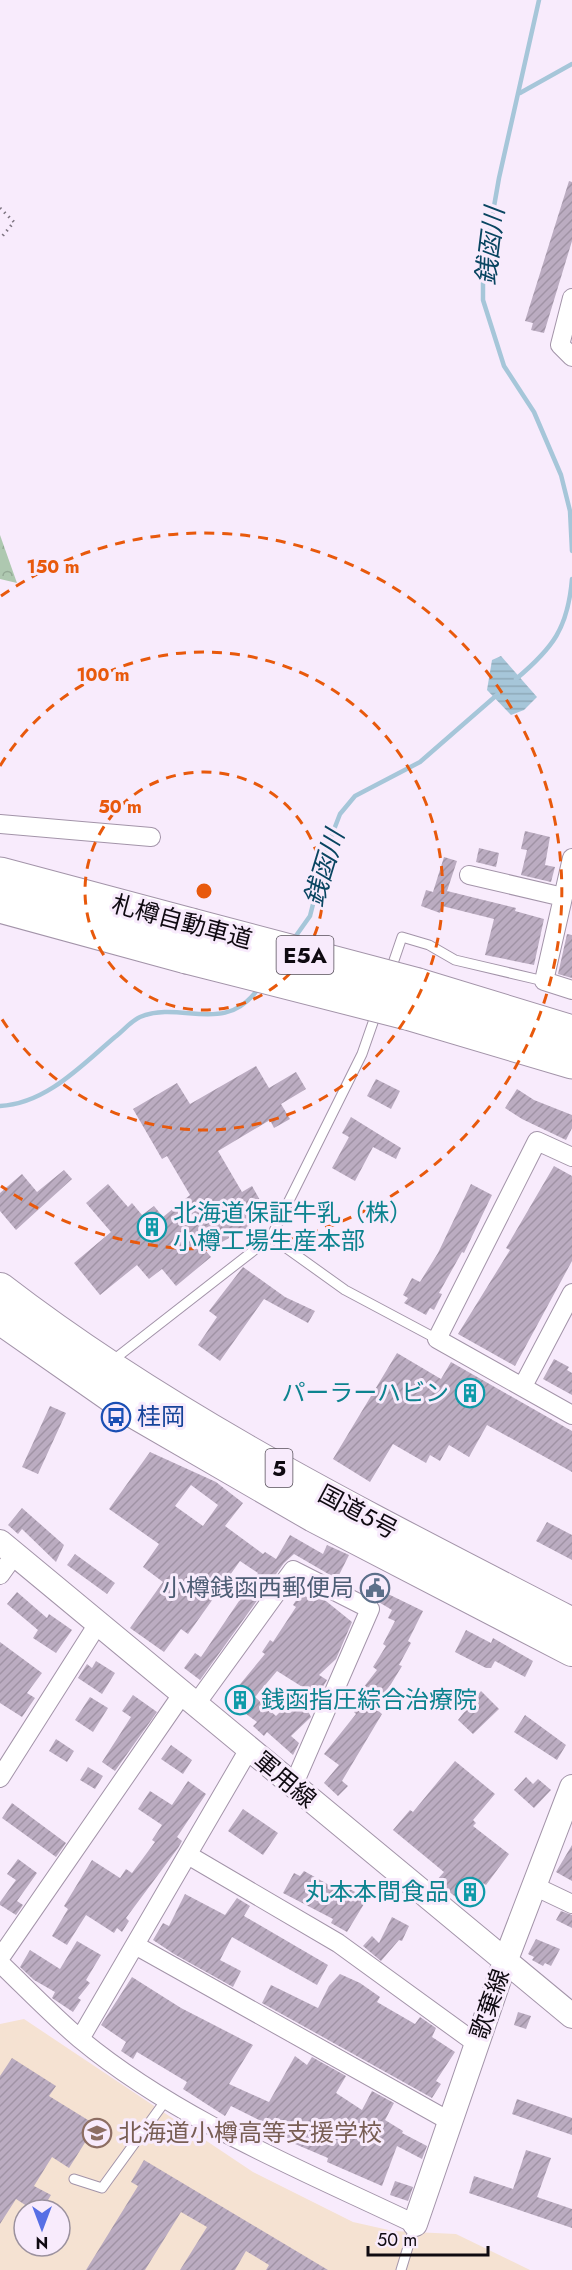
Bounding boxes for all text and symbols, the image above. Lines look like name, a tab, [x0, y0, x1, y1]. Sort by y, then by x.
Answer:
water label: 銭函川	[466, 202, 514, 287]
text: 150 m	[27, 554, 79, 580]
text: 100 m	[76, 662, 130, 688]
text: 50 m	[98, 794, 142, 820]
water label: 銭函川	[294, 822, 354, 911]
centre of rings	[194, 881, 214, 901]
street label: 札樽自動車道	[108, 886, 256, 957]
road number: E5A	[276, 936, 334, 974]
place label: 北海道保証牛乳（株） 小樽工場生産本部	[173, 1195, 413, 1258]
building icon: 北海道保証牛乳（株） 小樽工場生産本部	[136, 1211, 168, 1243]
place label: パーラーハビン	[281, 1375, 449, 1410]
building icon: パーラーハビン	[454, 1377, 486, 1409]
place label: 桂岡	[137, 1399, 185, 1434]
bus stop icon: 桂岡	[100, 1401, 132, 1433]
road number: 5	[266, 1449, 292, 1487]
street label: 国道5号	[312, 1476, 404, 1547]
place label: 小樽銭函西郵便局	[162, 1570, 354, 1605]
public building icon: 小樽銭函西郵便局	[359, 1572, 391, 1604]
place label: 銭函指圧綜合治療院	[261, 1682, 477, 1717]
building icon: 銭函指圧綜合治療院	[224, 1684, 256, 1716]
street label: 軍用線	[246, 1743, 324, 1816]
place label: 丸本本間食品	[305, 1874, 449, 1909]
building icon: 丸本本間食品	[454, 1876, 486, 1908]
street label: 歌棄線	[461, 1964, 518, 2044]
place label: 北海道小樽高等支援学校	[118, 2115, 382, 2150]
school or university icon: 北海道小樽高等支援学校	[81, 2117, 113, 2149]
north arrow	[12, 2198, 72, 2258]
scale bar	[368, 2219, 488, 2257]
text: 50 m	[377, 2227, 417, 2253]
text: N	[36, 2231, 48, 2254]

